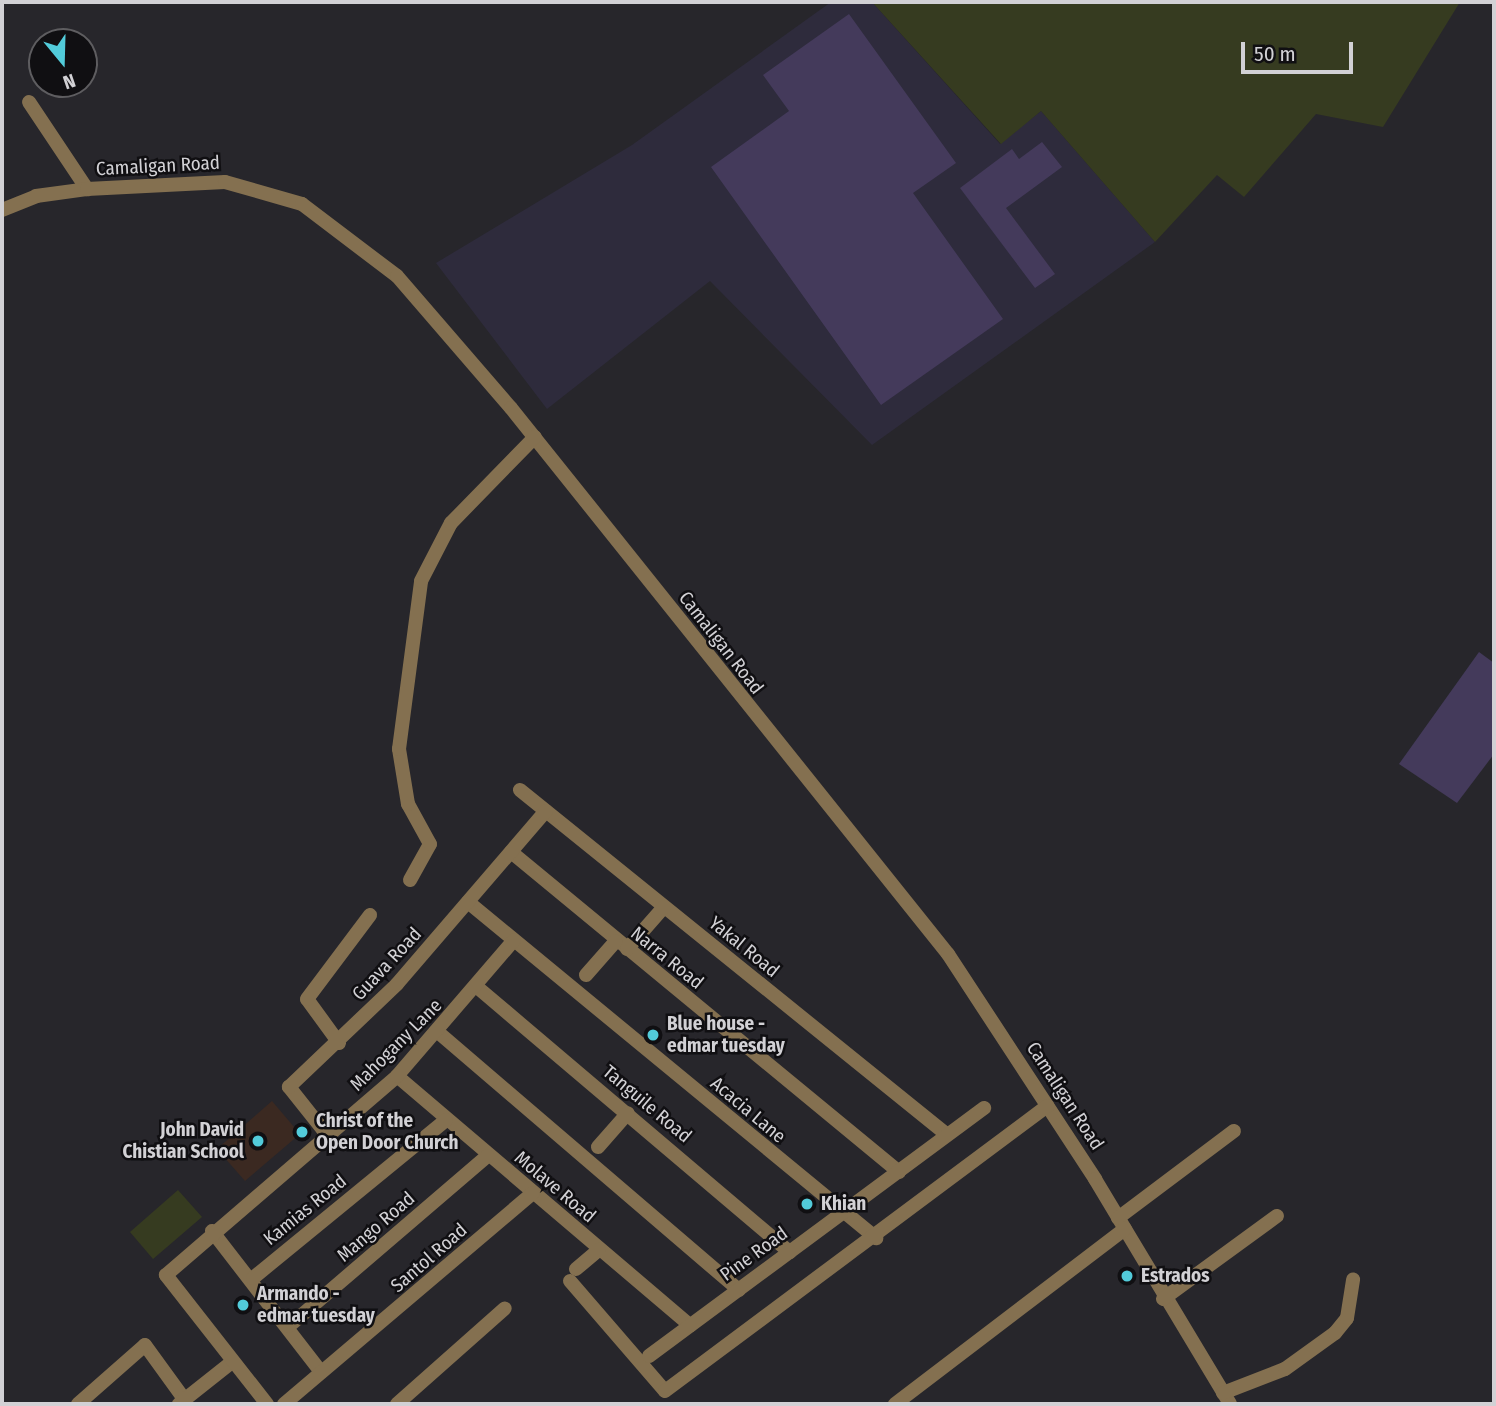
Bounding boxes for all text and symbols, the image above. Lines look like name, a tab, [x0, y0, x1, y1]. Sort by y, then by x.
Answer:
north arrow	[28, 28, 98, 98]
scale bar	[1244, 28, 1356, 72]
text: 50 m	[1254, 41, 1296, 67]
text: N	[60, 69, 78, 94]
street label: Camaligan Road	[95, 151, 221, 181]
street label: Camaligan Road	[674, 587, 768, 699]
street label: Yakal Road	[704, 912, 784, 982]
street label: Narra Road	[626, 922, 708, 994]
street label: Guava Road	[348, 923, 426, 1005]
street label: Mahogany Lane	[345, 994, 447, 1096]
place label: Blue house - edmar tuesday	[667, 1013, 785, 1057]
marker: Blue house - edmar tuesday	[645, 1027, 661, 1043]
street label: Camaligan Road	[1022, 1038, 1108, 1154]
street label: Tanguile Road	[598, 1060, 696, 1148]
street label: Acacia Lane	[706, 1072, 790, 1148]
place label: Christ of the Open Door Church	[316, 1110, 459, 1154]
place label: John David Chistian School	[122, 1119, 244, 1163]
marker: Christ of the Open Door Church	[294, 1124, 310, 1140]
marker: John David Chistian School	[250, 1133, 266, 1149]
street label: Molave Road	[510, 1146, 600, 1228]
street label: Kamias Road	[259, 1170, 351, 1250]
street label: Mango Road	[333, 1187, 419, 1267]
place label: Khian	[821, 1193, 866, 1215]
marker: Khian	[799, 1196, 815, 1212]
street label: Santol Road	[386, 1219, 472, 1297]
street label: Pine Road	[716, 1222, 792, 1286]
place label: Estrados	[1141, 1265, 1210, 1287]
marker: Estrados	[1119, 1268, 1135, 1284]
place label: Armando - edmar tuesday	[257, 1283, 375, 1327]
marker: Armando - edmar tuesday	[235, 1297, 251, 1313]

